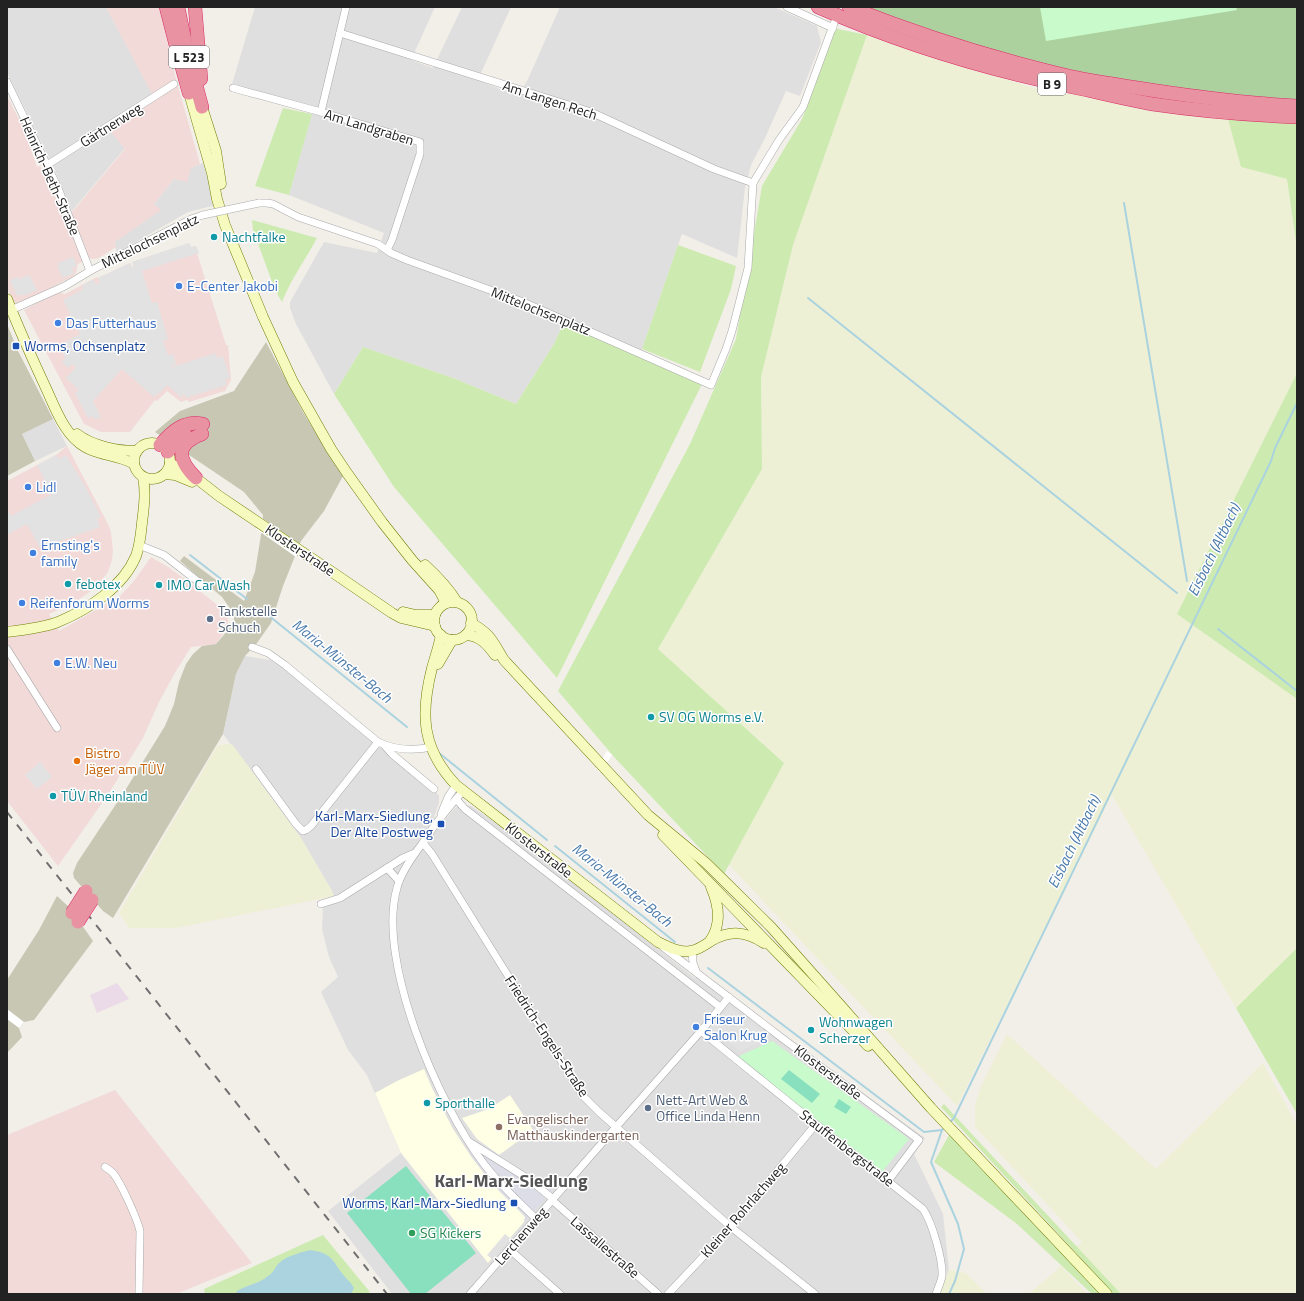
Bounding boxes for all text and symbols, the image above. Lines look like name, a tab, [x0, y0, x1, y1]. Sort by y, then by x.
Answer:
road number: L 523	[169, 46, 209, 68]
road number: B 9	[1038, 73, 1066, 95]
street label: Am Langen Rech	[500, 74, 600, 125]
street label: Gärtnerweg	[76, 97, 146, 152]
street label: Am Landgraben	[322, 103, 417, 150]
street label: Heinrich-Beth-Straße	[15, 113, 86, 238]
street label: Mittelochsenplatz	[98, 208, 202, 273]
place label: Nachtfalke	[222, 226, 285, 247]
marker: Nachtfalke	[209, 232, 219, 242]
place label: E-Center Jakobi	[187, 275, 278, 296]
marker: E-Center Jakobi	[174, 281, 184, 291]
street label: Mittelochsenplatz	[488, 281, 594, 340]
place label: Das Futterhaus	[66, 312, 156, 333]
marker: Das Futterhaus	[53, 318, 63, 328]
place label: Worms, Ochsenplatz	[24, 335, 146, 356]
marker: Worms, Ochsenplatz	[11, 341, 21, 351]
place label: Lidl	[36, 476, 56, 497]
marker: Lidl	[23, 482, 33, 492]
water label: Eisbach (Altbach)	[1181, 498, 1247, 600]
street label: Klosterstraße	[261, 518, 339, 581]
place label: Ernsting's family	[41, 534, 100, 571]
marker: Ernsting's family	[28, 548, 38, 558]
place label: febotex	[76, 573, 121, 594]
place label: IMO Car Wash	[167, 574, 250, 595]
marker: febotex	[63, 579, 73, 589]
marker: IMO Car Wash	[154, 580, 164, 590]
place label: Reifenforum Worms	[30, 592, 149, 613]
marker: Reifenforum Worms	[17, 598, 27, 608]
place label: Tankstelle Schuch	[218, 600, 277, 637]
water label: Maria-Münster-Bach	[287, 613, 398, 709]
marker: Tankstelle Schuch	[205, 614, 215, 624]
place label: E.W. Neu	[65, 652, 117, 673]
marker: E.W. Neu	[52, 658, 62, 668]
place label: SV OG Worms e.V.	[659, 706, 764, 727]
marker: SV OG Worms e.V.	[646, 712, 656, 722]
place label: Bistro Jäger am TÜV	[85, 742, 165, 779]
marker: Bistro Jäger am TÜV	[72, 756, 82, 766]
place label: TÜV Rheinland	[61, 785, 148, 806]
water label: Eisbach (Altbach)	[1041, 790, 1107, 892]
marker: TÜV Rheinland	[48, 791, 58, 801]
place label: Karl-Marx-Siedlung, Der Alte Postweg	[315, 805, 433, 842]
street label: Klosterstraße	[501, 817, 577, 883]
marker: Karl-Marx-Siedlung, Der Alte Postweg	[436, 819, 446, 829]
water label: Maria-Münster-Bach	[567, 837, 678, 933]
street label: Friedrich-Engels-Straße	[500, 971, 595, 1101]
place label: Friseur Salon Krug	[704, 1008, 767, 1045]
place label: Wohnwagen Scherzer	[819, 1011, 893, 1048]
marker: Friseur Salon Krug	[691, 1022, 701, 1032]
marker: Wohnwagen Scherzer	[806, 1025, 816, 1035]
street label: Klosterstraße	[790, 1039, 867, 1104]
place label: Nett-Art Web & Office Linda Henn	[656, 1089, 760, 1126]
place label: Sporthalle	[435, 1092, 495, 1113]
marker: Sporthalle	[422, 1098, 432, 1108]
marker: Nett-Art Web & Office Linda Henn	[643, 1103, 653, 1113]
street label: Stauffenbergstraße	[795, 1104, 899, 1191]
place label: Evangelischer Matthäuskindergarten	[507, 1108, 639, 1145]
marker: Evangelischer Matthäuskindergarten	[494, 1122, 504, 1132]
street label: Kleiner Rohrlachweg	[695, 1157, 790, 1262]
district label: Karl-Marx-Siedlung	[434, 1167, 588, 1194]
place label: Worms, Karl-Marx-Siedlung	[342, 1192, 506, 1213]
marker: Worms, Karl-Marx-Siedlung	[509, 1198, 519, 1208]
street label: Lerchenweg	[489, 1202, 552, 1270]
street label: Lassallestraße	[566, 1211, 645, 1283]
place label: SG Kickers	[420, 1222, 481, 1243]
marker: SG Kickers	[407, 1228, 417, 1238]

